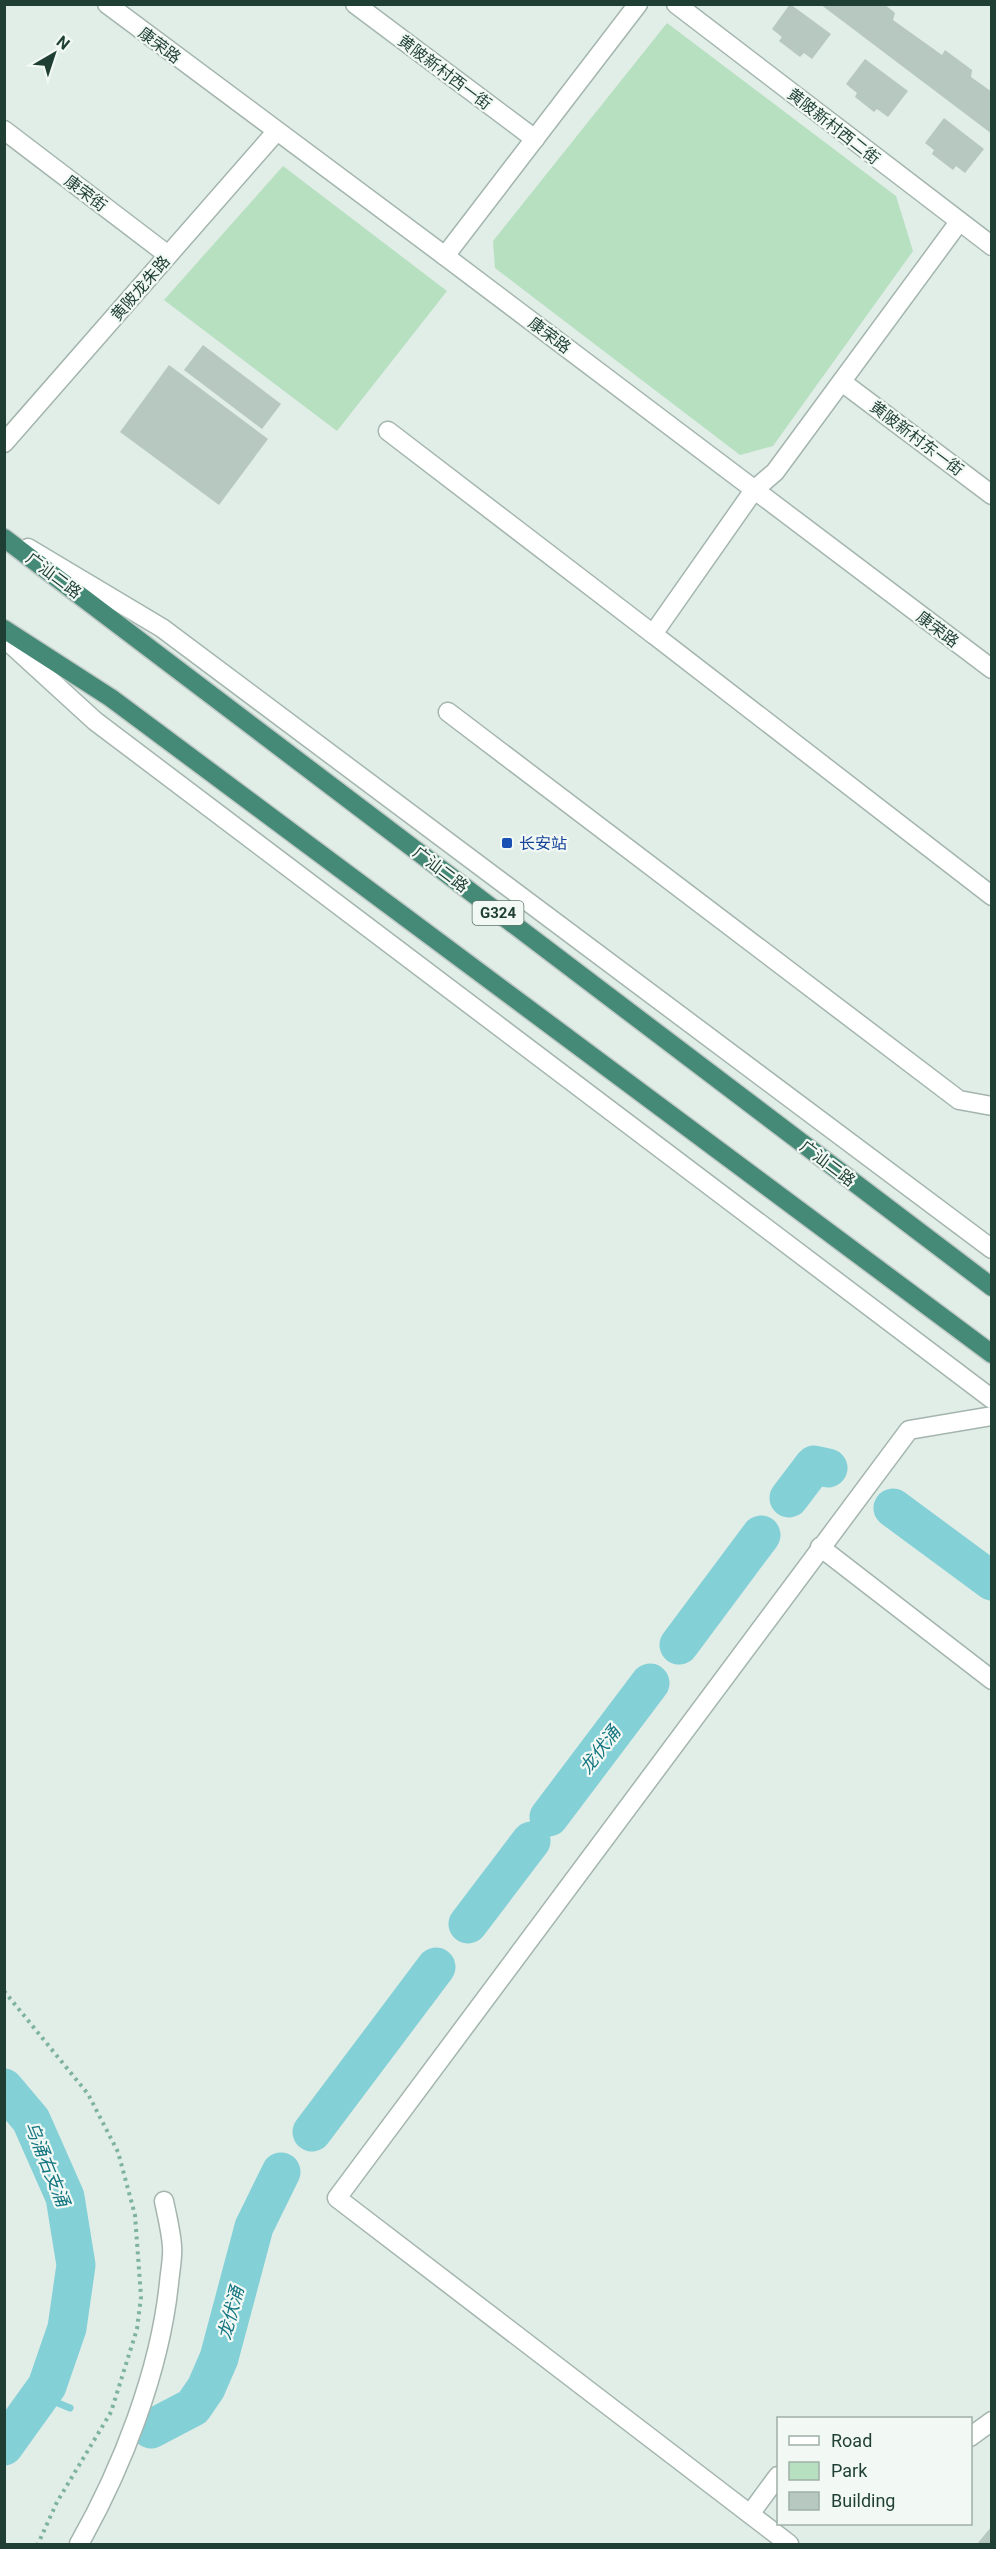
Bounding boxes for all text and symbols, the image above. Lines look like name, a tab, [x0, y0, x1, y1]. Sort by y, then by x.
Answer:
street label: 康荣路	[135, 23, 185, 67]
north arrow	[24, 24, 84, 84]
street label: 黄陂新村西一街	[394, 31, 495, 114]
text: N	[53, 32, 73, 54]
street label: 黄陂新村西二街	[784, 84, 884, 168]
street label: 康荣街	[61, 171, 111, 215]
street label: 黄陂龙朱路	[107, 252, 174, 325]
street label: 康荣路	[525, 313, 575, 357]
street label: 黄陂新村东一街	[866, 397, 967, 480]
street label: 广汕二路	[22, 549, 85, 602]
street label: 康荣路	[913, 607, 963, 651]
place label: 长安站	[519, 834, 567, 853]
marker: 长安站	[500, 836, 514, 850]
street label: 广汕二路	[409, 843, 472, 896]
road number: G324	[472, 901, 524, 925]
street label: 广汕二路	[796, 1137, 859, 1190]
water label: 龙伏涌	[575, 1720, 625, 1778]
water label: 乌涌右支涌	[21, 2118, 75, 2211]
water label: 龙伏涌	[213, 2282, 248, 2342]
legend	[777, 2417, 972, 2525]
text: Road	[831, 2430, 872, 2451]
text: Park	[831, 2460, 868, 2481]
text: Building	[831, 2490, 895, 2511]

